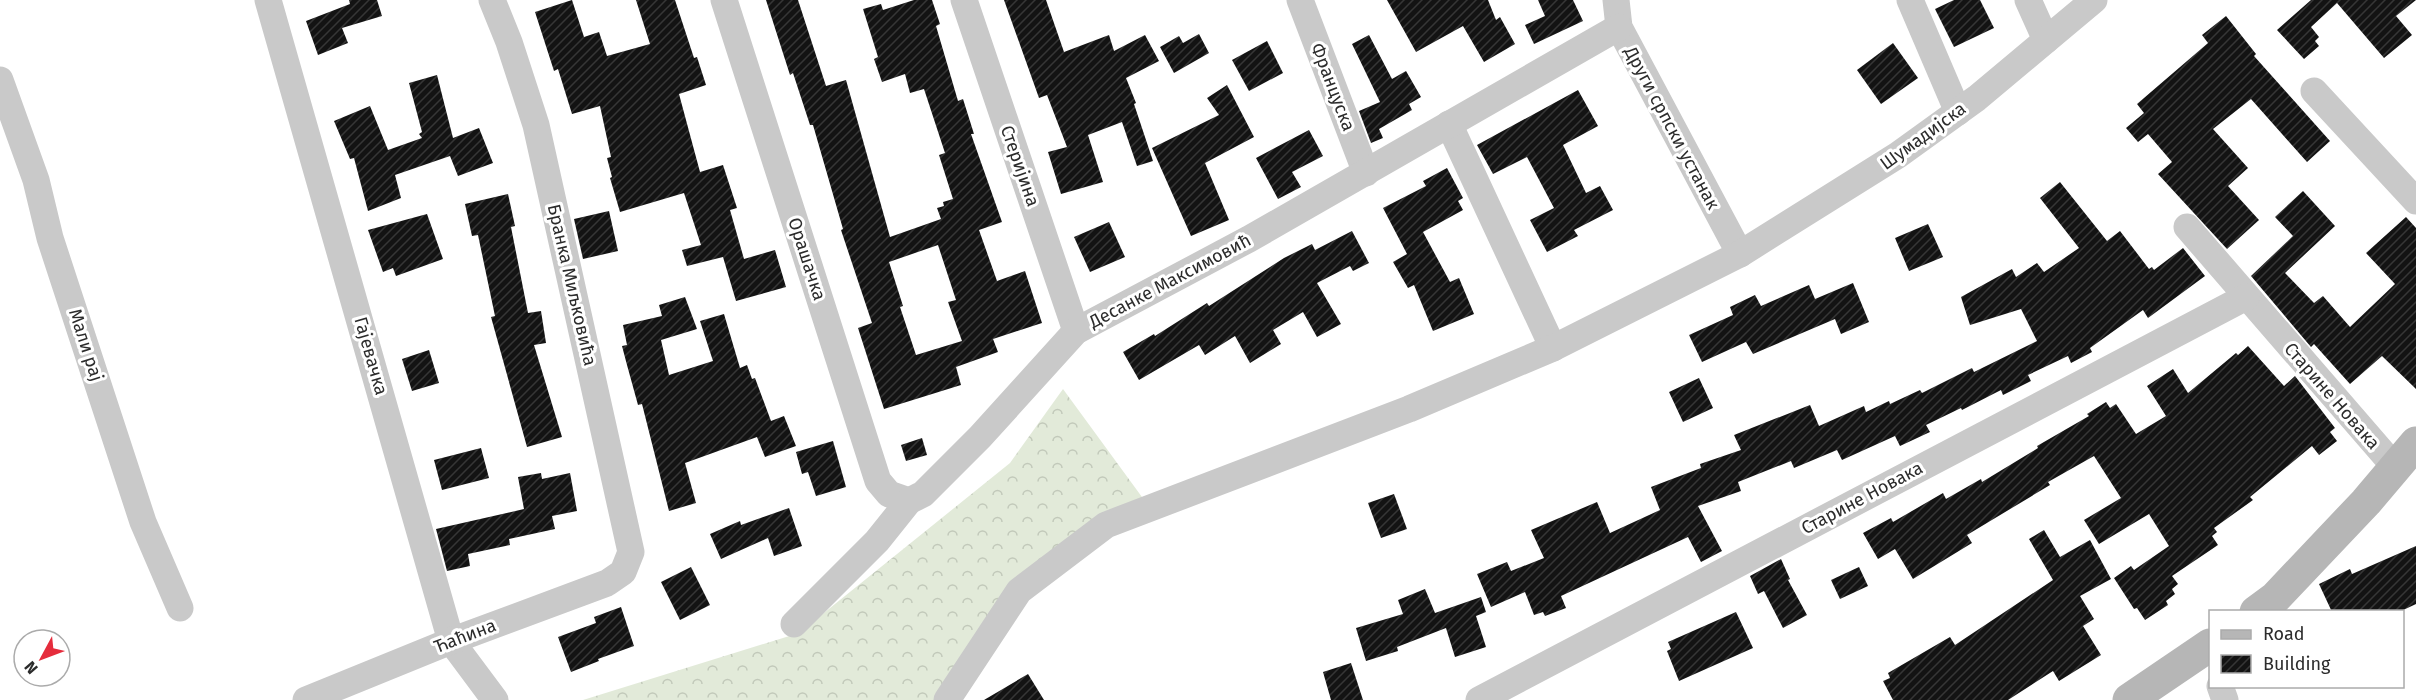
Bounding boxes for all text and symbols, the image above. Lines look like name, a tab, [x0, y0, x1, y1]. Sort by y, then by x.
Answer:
street label: Француска	[1306, 40, 1360, 134]
street label: Други српски устанак	[1619, 42, 1725, 214]
street label: Шумадијска	[1876, 98, 1970, 174]
street label: Стеријина	[996, 122, 1044, 210]
street label: Бранка Миљковића	[543, 202, 601, 368]
street label: Орашачка	[783, 215, 831, 303]
street label: Десанке Максимовић	[1084, 229, 1255, 333]
street label: Мали рај	[64, 306, 108, 384]
street label: Гајевачка	[349, 314, 393, 398]
street label: Старине Новака	[2280, 338, 2384, 454]
street label: Старине Новака	[1797, 457, 1927, 539]
legend	[2209, 610, 2404, 688]
street label: Ћаћина	[431, 614, 499, 658]
text: Road	[2263, 623, 2305, 645]
north arrow	[12, 628, 72, 688]
text: Building	[2263, 653, 2331, 675]
text: N	[20, 657, 42, 678]

